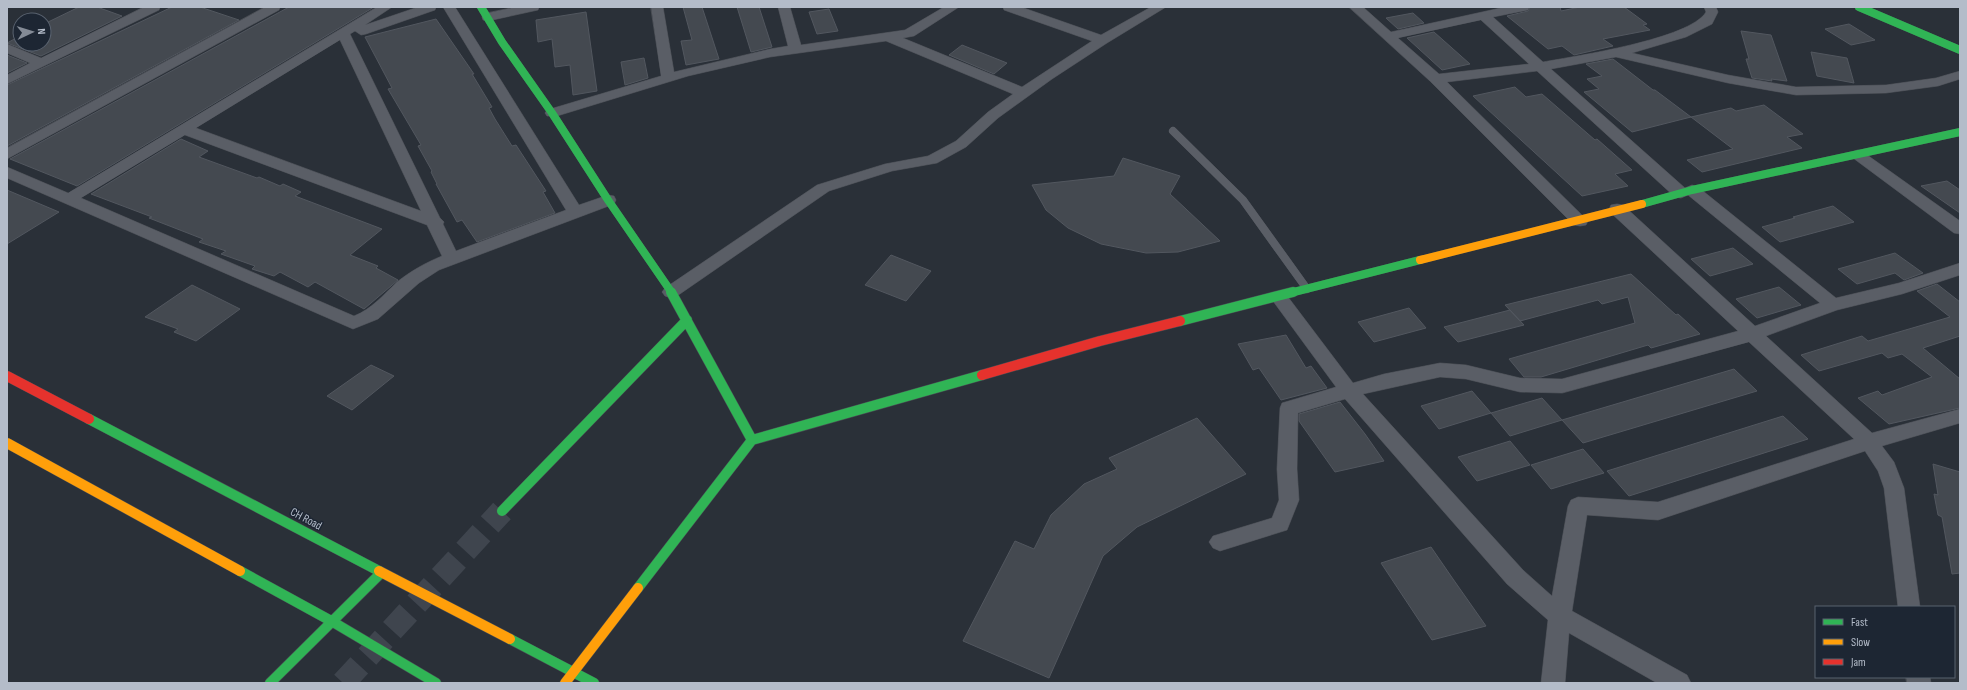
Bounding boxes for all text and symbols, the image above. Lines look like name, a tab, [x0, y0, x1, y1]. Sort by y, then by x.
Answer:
north arrow	[12, 12, 52, 52]
text: N	[35, 28, 48, 35]
street label: CH Road	[288, 504, 324, 534]
legend	[1815, 606, 1955, 678]
text: Fast	[1851, 615, 1868, 630]
text: Slow	[1851, 635, 1870, 650]
text: Jam	[1850, 655, 1866, 670]

